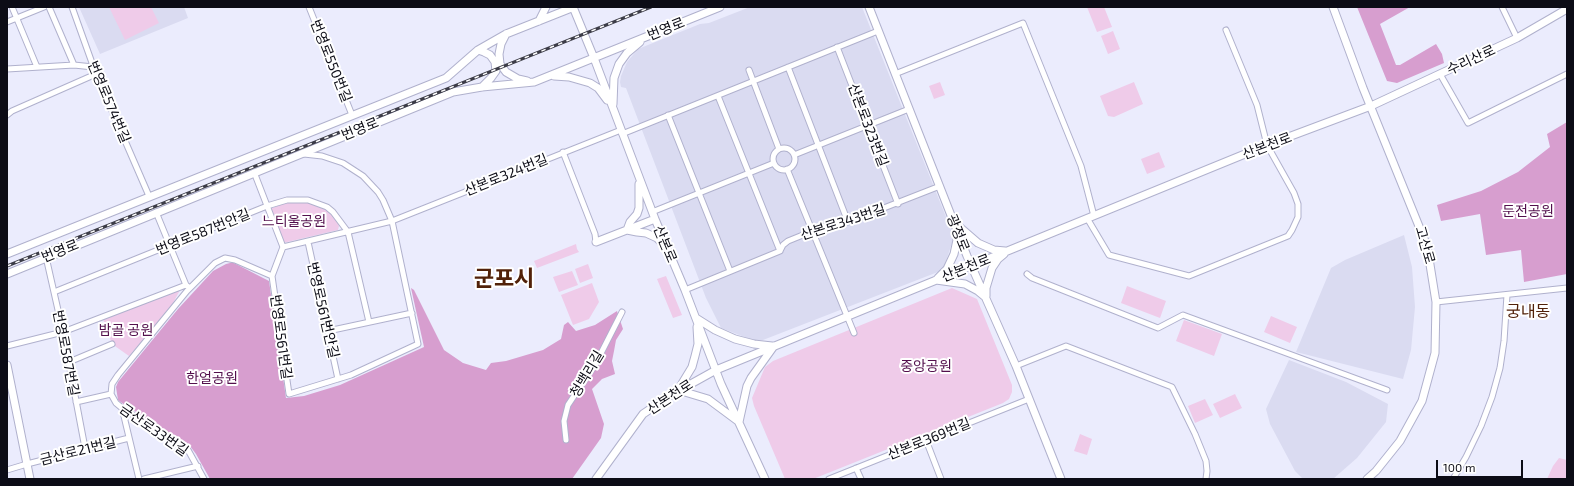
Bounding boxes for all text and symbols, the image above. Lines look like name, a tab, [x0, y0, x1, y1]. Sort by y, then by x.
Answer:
street label: 번영로	[645, 14, 687, 44]
street label: 번영로550번길	[307, 17, 355, 105]
street label: 수리산로	[1444, 42, 1498, 78]
street label: 번영로574번길	[84, 58, 134, 146]
street label: 산본로323번길	[844, 81, 892, 169]
street label: 번영로	[339, 114, 381, 144]
street label: 산본천로	[1240, 129, 1294, 163]
street label: 산본로324번길	[462, 151, 550, 199]
street label: 산본로343번길	[798, 200, 888, 244]
park label: 둔전공원	[1502, 203, 1554, 219]
street label: 번영로587번안길	[153, 205, 253, 259]
street label: 광정로	[943, 212, 973, 254]
park label: 느티울공원	[262, 213, 326, 229]
street label: 산본로	[650, 223, 680, 265]
street label: 고산로	[1412, 224, 1438, 266]
street label: 번영로	[39, 236, 81, 266]
street label: 산본천로	[939, 251, 993, 285]
street label: 번영로561번안길	[304, 260, 342, 360]
district label: 군포시	[474, 266, 534, 292]
street label: 번영로561번길	[267, 294, 295, 380]
district label: 궁내동	[1506, 302, 1550, 322]
street label: 번영로587번길	[49, 308, 83, 398]
park label: 밤골 공원	[99, 322, 153, 338]
street label: 청백리길	[567, 348, 607, 400]
park label: 중앙공원	[900, 358, 952, 374]
park label: 한얼공원	[186, 370, 238, 386]
street label: 산본천로	[644, 376, 696, 418]
street label: 금산로33번길	[116, 400, 192, 460]
street label: 산본로369번길	[885, 415, 973, 463]
street label: 금산로21번길	[38, 433, 118, 469]
scale bar	[1438, 452, 1525, 478]
text: 100 m	[1443, 460, 1475, 474]

